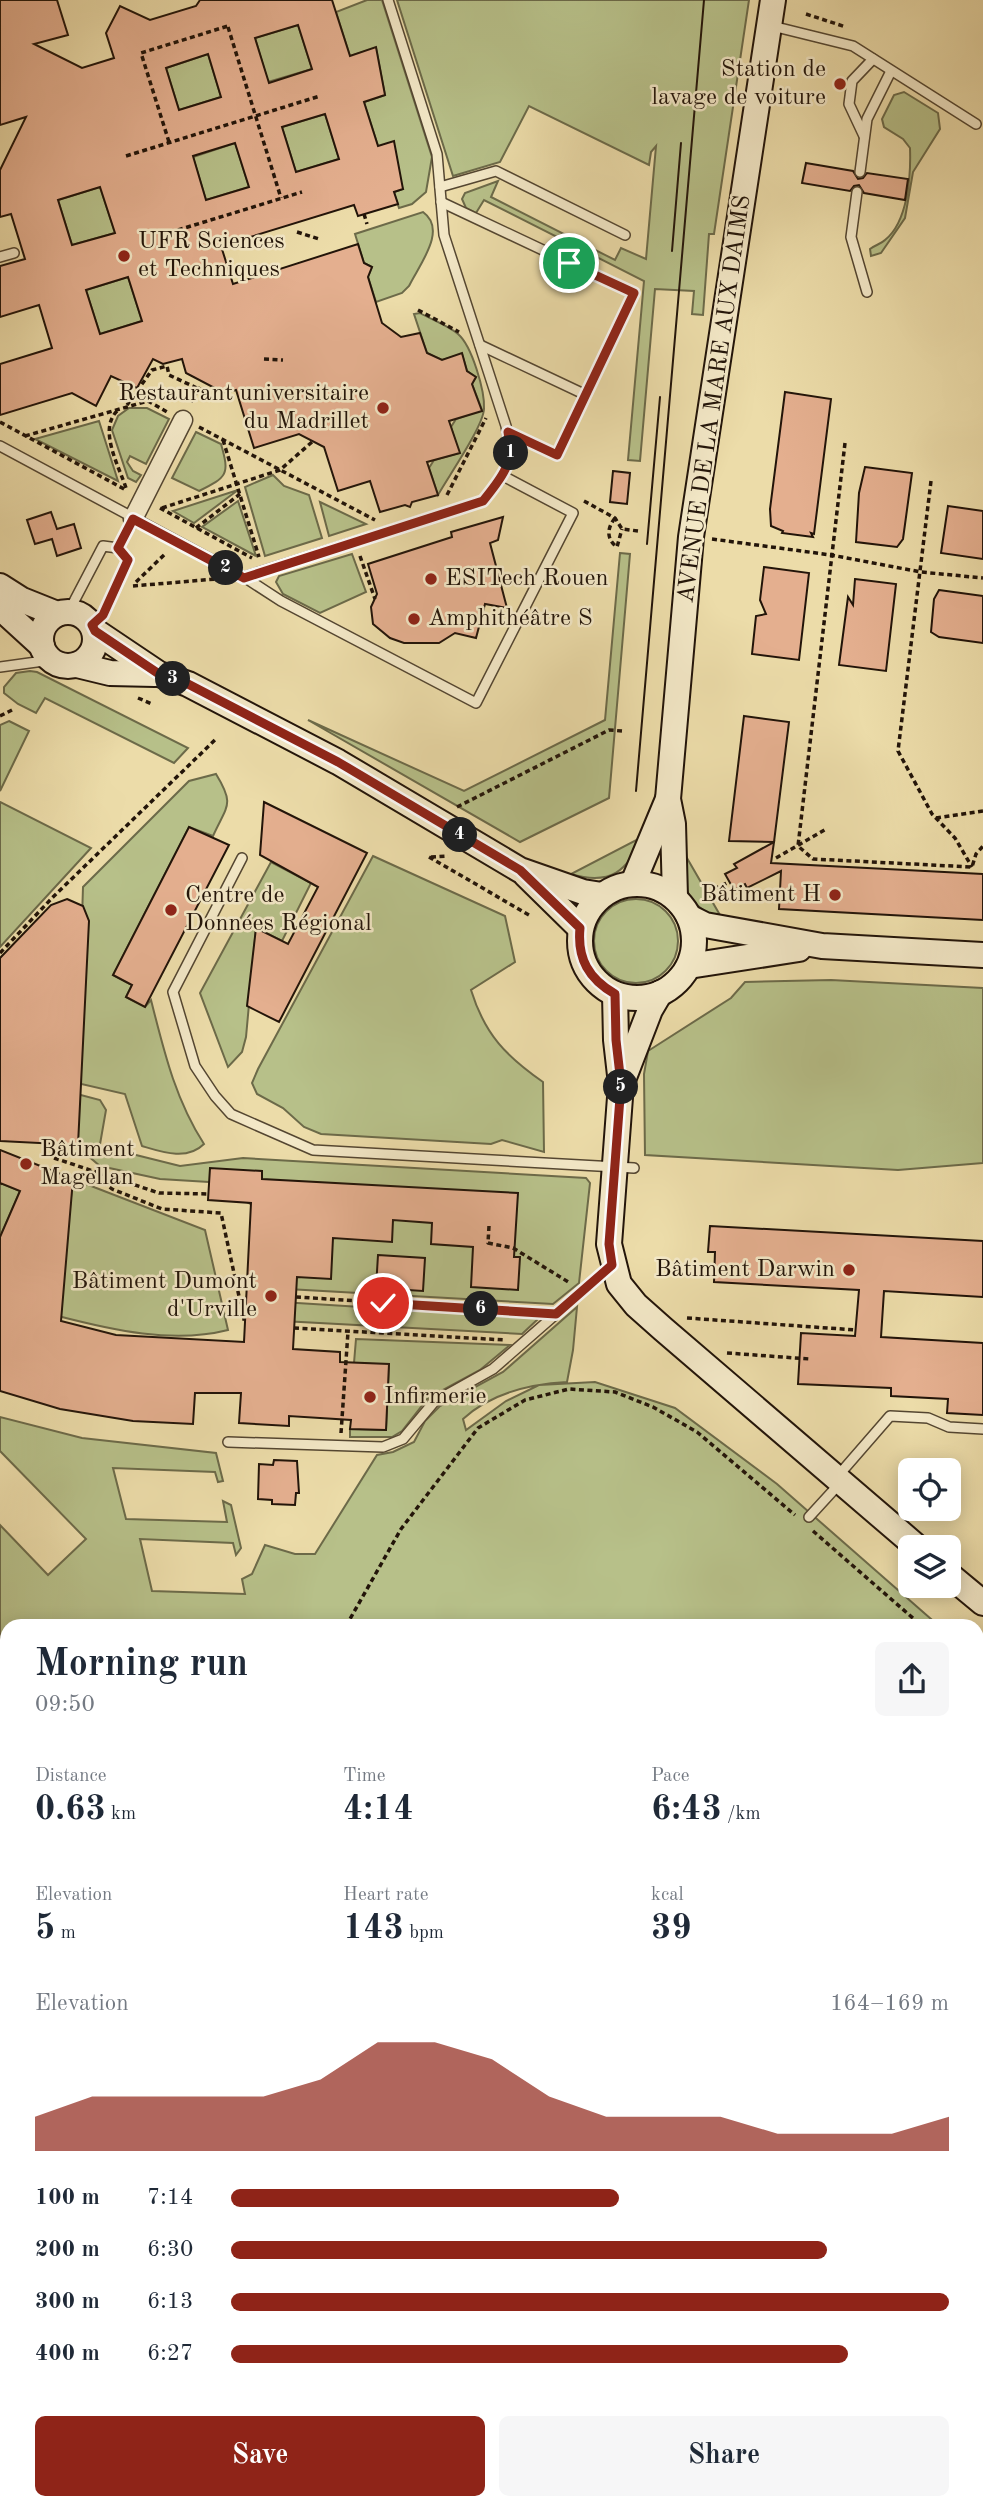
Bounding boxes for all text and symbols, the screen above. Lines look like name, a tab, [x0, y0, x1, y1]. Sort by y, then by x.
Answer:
place label: Station de lavage de voiture	[652, 58, 826, 110]
marker: Station de lavage de voiture	[832, 76, 848, 92]
street label: AVENUE DE LA MARE AUX DAIMS	[674, 193, 756, 605]
place label: UFR Sciences et Techniques	[138, 230, 285, 282]
pin	[539, 233, 599, 293]
icon: arrive	[550, 244, 588, 282]
marker: UFR Sciences et Techniques	[116, 248, 132, 264]
place label: Restaurant universitaire du Madrillet	[118, 382, 369, 434]
marker: Restaurant universitaire du Madrillet	[375, 400, 391, 416]
pin: 1	[494, 435, 528, 470]
text: 1	[505, 443, 516, 462]
pin: 2	[208, 550, 244, 586]
text: 2	[220, 558, 231, 577]
place label: ESITech Rouen	[445, 567, 609, 591]
marker: ESITech Rouen	[423, 571, 439, 587]
place label: Amphithéâtre S	[428, 607, 593, 631]
marker: Amphithéâtre S	[406, 611, 422, 627]
pin: 3	[156, 662, 190, 696]
text: 3	[167, 669, 178, 688]
pin: 4	[442, 818, 477, 852]
text: 4	[454, 825, 465, 844]
place label: Bâtiment H	[701, 883, 821, 907]
place label: Centre de Données Régional	[185, 884, 372, 936]
marker: Bâtiment H	[827, 887, 843, 903]
marker: Centre de Données Régional	[163, 902, 179, 918]
pin: 5	[604, 1070, 638, 1104]
text: 5	[615, 1077, 626, 1096]
place label: Bâtiment Magellan	[40, 1138, 135, 1190]
marker: Bâtiment Magellan	[18, 1156, 34, 1172]
place label: Bâtiment Darwin	[655, 1258, 835, 1282]
marker: Bâtiment Darwin	[841, 1262, 857, 1278]
place label: Bâtiment Dumont d'Urville	[72, 1270, 257, 1322]
pin	[353, 1273, 413, 1333]
icon: check	[364, 1284, 402, 1322]
marker: Bâtiment Dumont d'Urville	[263, 1288, 279, 1304]
pin: 6	[463, 1292, 498, 1326]
text: 6	[475, 1299, 486, 1318]
place label: Infirmerie	[384, 1385, 486, 1409]
marker: Infirmerie	[362, 1389, 378, 1405]
map controls	[898, 1458, 961, 1598]
button: locate	[898, 1458, 961, 1521]
button: layers	[898, 1535, 961, 1598]
button: share	[875, 1642, 949, 1716]
text: Morning run	[35, 1646, 248, 1684]
text: 09:50	[35, 1693, 95, 1716]
text: Distance	[35, 1767, 107, 1786]
text: Time	[343, 1767, 386, 1786]
text: Pace	[651, 1767, 690, 1786]
text: 0.63	[35, 1792, 106, 1827]
text: 4:14	[343, 1792, 414, 1827]
text: 6:43	[651, 1792, 722, 1827]
text: km	[106, 1805, 136, 1824]
text: /km	[722, 1805, 761, 1824]
text: Elevation	[35, 1886, 112, 1905]
text: Heart rate	[343, 1886, 428, 1905]
text: kcal	[651, 1886, 684, 1905]
text: 5	[35, 1911, 55, 1946]
text: 143	[343, 1911, 404, 1946]
text: 39	[651, 1911, 692, 1946]
text: m	[55, 1924, 76, 1943]
text: bpm	[404, 1924, 444, 1943]
text: Elevation	[35, 1992, 129, 2015]
text: 164–169 m	[830, 1992, 949, 2015]
text: 100 m	[35, 2186, 100, 2209]
text: 7:14	[147, 2186, 193, 2209]
text: 200 m	[35, 2238, 100, 2261]
text: 6:30	[147, 2238, 193, 2261]
text: 300 m	[35, 2290, 100, 2313]
text: 6:13	[147, 2290, 193, 2313]
text: 400 m	[35, 2342, 100, 2365]
text: 6:27	[147, 2342, 193, 2365]
button: Save	[35, 2416, 485, 2496]
button: Share	[499, 2416, 949, 2496]

